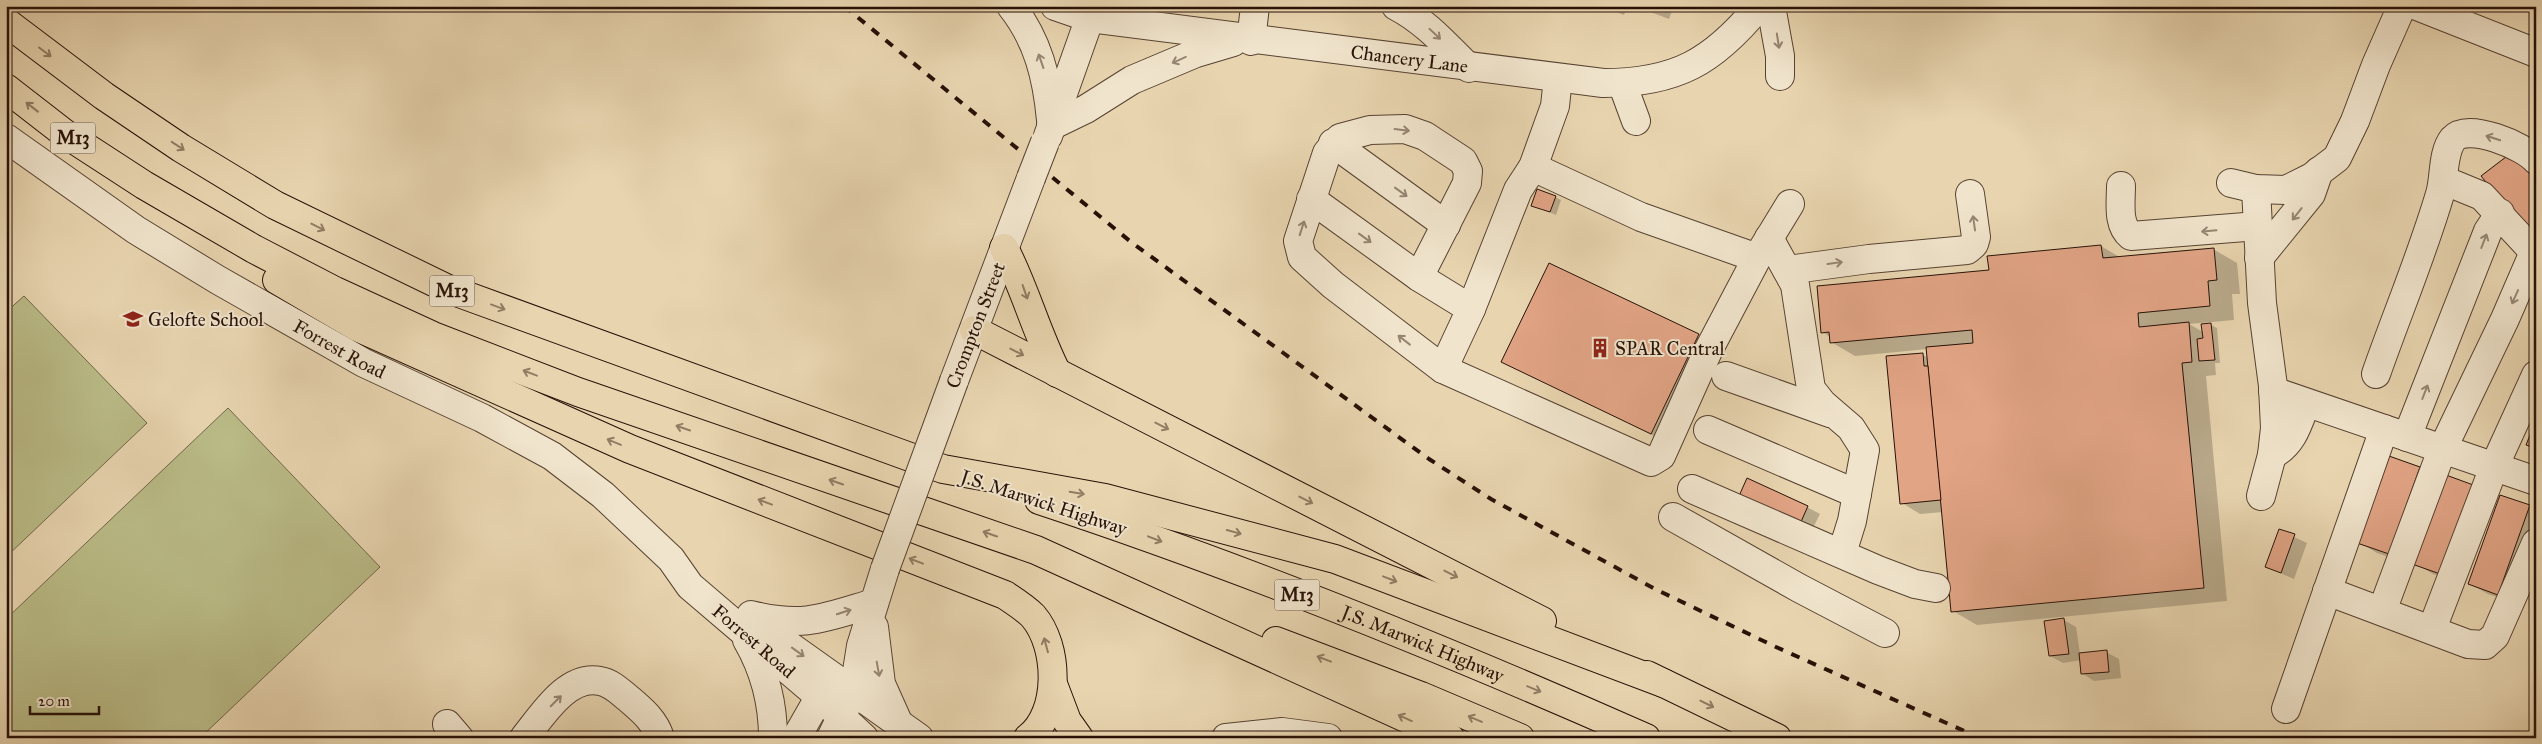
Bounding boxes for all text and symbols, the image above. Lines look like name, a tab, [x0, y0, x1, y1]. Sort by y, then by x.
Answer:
one-way arrow	[1428, 28, 1441, 40]
one-way arrow	[1773, 33, 1783, 49]
street label: Chancery Lane	[1349, 40, 1470, 78]
one-way arrow	[38, 46, 51, 57]
one-way arrow	[1036, 54, 1045, 70]
one-way arrow	[1172, 55, 1187, 65]
one-way arrow	[26, 102, 39, 113]
road number: M13	[50, 122, 96, 154]
one-way arrow	[1394, 125, 1410, 135]
one-way arrow	[2486, 133, 2502, 143]
one-way arrow	[170, 141, 184, 151]
one-way arrow	[1394, 187, 1407, 198]
one-way arrow	[2291, 207, 2302, 220]
one-way arrow	[1968, 216, 1978, 232]
one-way arrow	[1298, 220, 1307, 236]
one-way arrow	[310, 223, 325, 232]
one-way arrow	[2201, 226, 2217, 235]
one-way arrow	[1358, 233, 1372, 243]
one-way arrow	[2480, 233, 2489, 249]
one-way arrow	[1827, 258, 1843, 268]
street label: Crompton Street	[941, 259, 1010, 391]
road number: M13	[430, 276, 474, 306]
one-way arrow	[1021, 284, 1030, 299]
one-way arrow	[2509, 289, 2519, 304]
one-way arrow	[490, 303, 506, 312]
school or university icon: Gelofte School	[122, 308, 144, 330]
place label: Gelofte School	[148, 308, 264, 331]
street label: Forrest Road	[289, 314, 390, 384]
one-way arrow	[1398, 334, 1411, 345]
building icon: SPAR Central	[1589, 337, 1611, 359]
place label: SPAR Central	[1615, 337, 1726, 360]
one-way arrow	[1009, 348, 1024, 357]
one-way arrow	[523, 368, 538, 377]
one-way arrow	[2420, 385, 2430, 400]
one-way arrow	[1154, 421, 1169, 431]
one-way arrow	[675, 423, 691, 433]
one-way arrow	[607, 436, 622, 446]
street label: J.S. Marwick Highway	[956, 464, 1131, 541]
one-way arrow	[829, 476, 845, 486]
one-way arrow	[1068, 488, 1084, 498]
one-way arrow	[1299, 495, 1314, 505]
one-way arrow	[758, 496, 773, 506]
one-way arrow	[1226, 528, 1242, 537]
one-way arrow	[982, 529, 998, 539]
one-way arrow	[1147, 535, 1162, 545]
one-way arrow	[909, 555, 924, 565]
one-way arrow	[1443, 570, 1458, 579]
one-way arrow	[1382, 575, 1397, 584]
road number: M13	[1274, 580, 1320, 610]
street label: Forrest Road	[708, 599, 800, 683]
street label: J.S. Marwick Highway	[1336, 600, 1509, 688]
one-way arrow	[835, 607, 851, 617]
one-way arrow	[1041, 637, 1051, 653]
one-way arrow	[791, 647, 805, 657]
one-way arrow	[1317, 654, 1332, 663]
one-way arrow	[874, 660, 884, 676]
scale bar	[30, 684, 99, 716]
one-way arrow	[1526, 685, 1541, 695]
text: 20 m	[38, 692, 70, 710]
one-way arrow	[549, 695, 562, 707]
one-way arrow	[1699, 699, 1714, 709]
one-way arrow	[1398, 713, 1413, 722]
one-way arrow	[1468, 713, 1483, 723]

